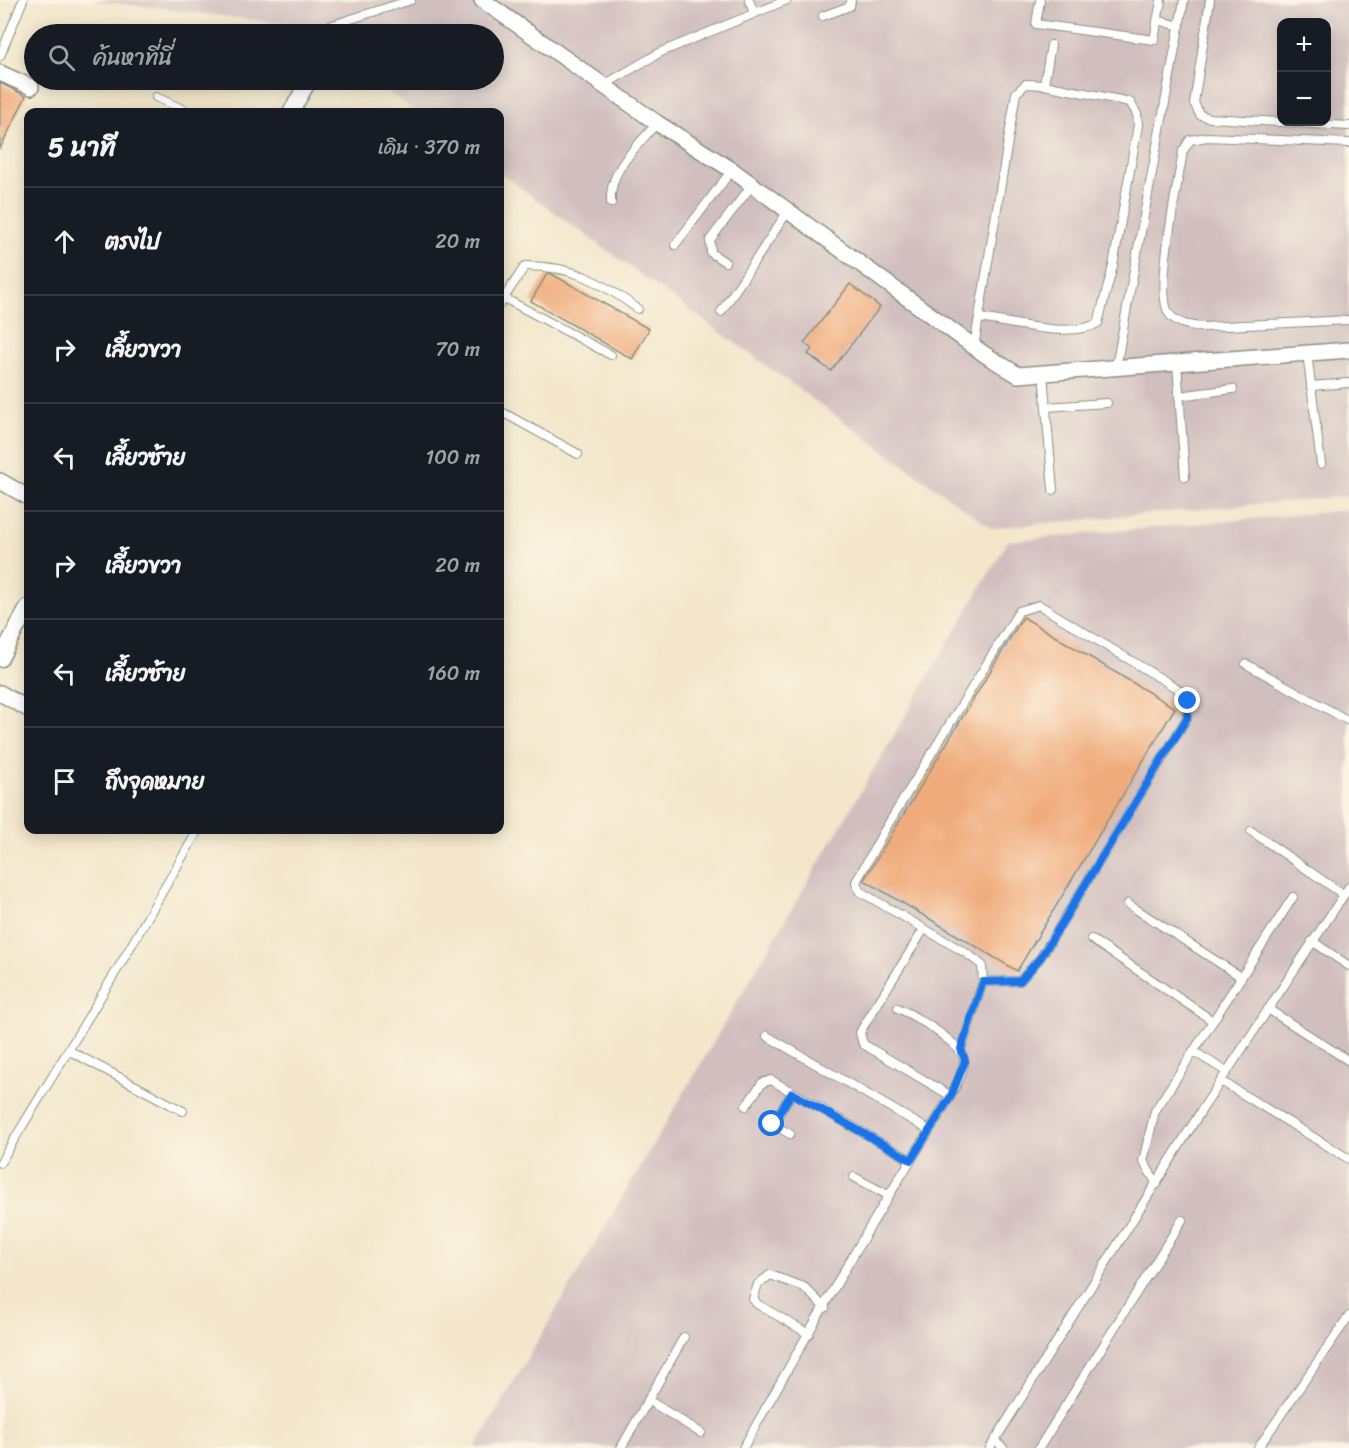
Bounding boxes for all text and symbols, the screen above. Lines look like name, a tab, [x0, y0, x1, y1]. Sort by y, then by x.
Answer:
map controls	[1277, 18, 1331, 126]
button: +	[1277, 18, 1331, 72]
search box	[24, 24, 504, 90]
text: ค้นหาที่นี่	[93, 38, 173, 77]
icon: search	[45, 41, 78, 74]
button: −	[1277, 72, 1331, 126]
text: 5 นาที	[48, 124, 116, 170]
text: เดิน · 370 m	[378, 130, 480, 165]
text: ตรงไป	[105, 222, 160, 261]
text: 20 m	[435, 224, 480, 259]
icon: ahead	[48, 225, 81, 258]
text: เลี้ยวขวา	[105, 330, 181, 369]
text: 70 m	[435, 332, 480, 367]
icon: right	[48, 333, 81, 366]
text: เลี้ยวซ้าย	[105, 438, 185, 477]
text: 100 m	[426, 440, 480, 475]
icon: left	[48, 441, 81, 474]
text: เลี้ยวขวา	[105, 546, 181, 585]
text: 20 m	[435, 548, 480, 583]
icon: right	[48, 549, 81, 582]
text: เลี้ยวซ้าย	[105, 654, 185, 693]
text: 160 m	[427, 656, 480, 691]
icon: left	[48, 657, 81, 690]
route end	[1174, 687, 1200, 713]
text: ถึงจุดหมาย	[105, 762, 204, 801]
icon: arrive	[48, 765, 81, 798]
route start	[758, 1110, 784, 1136]

